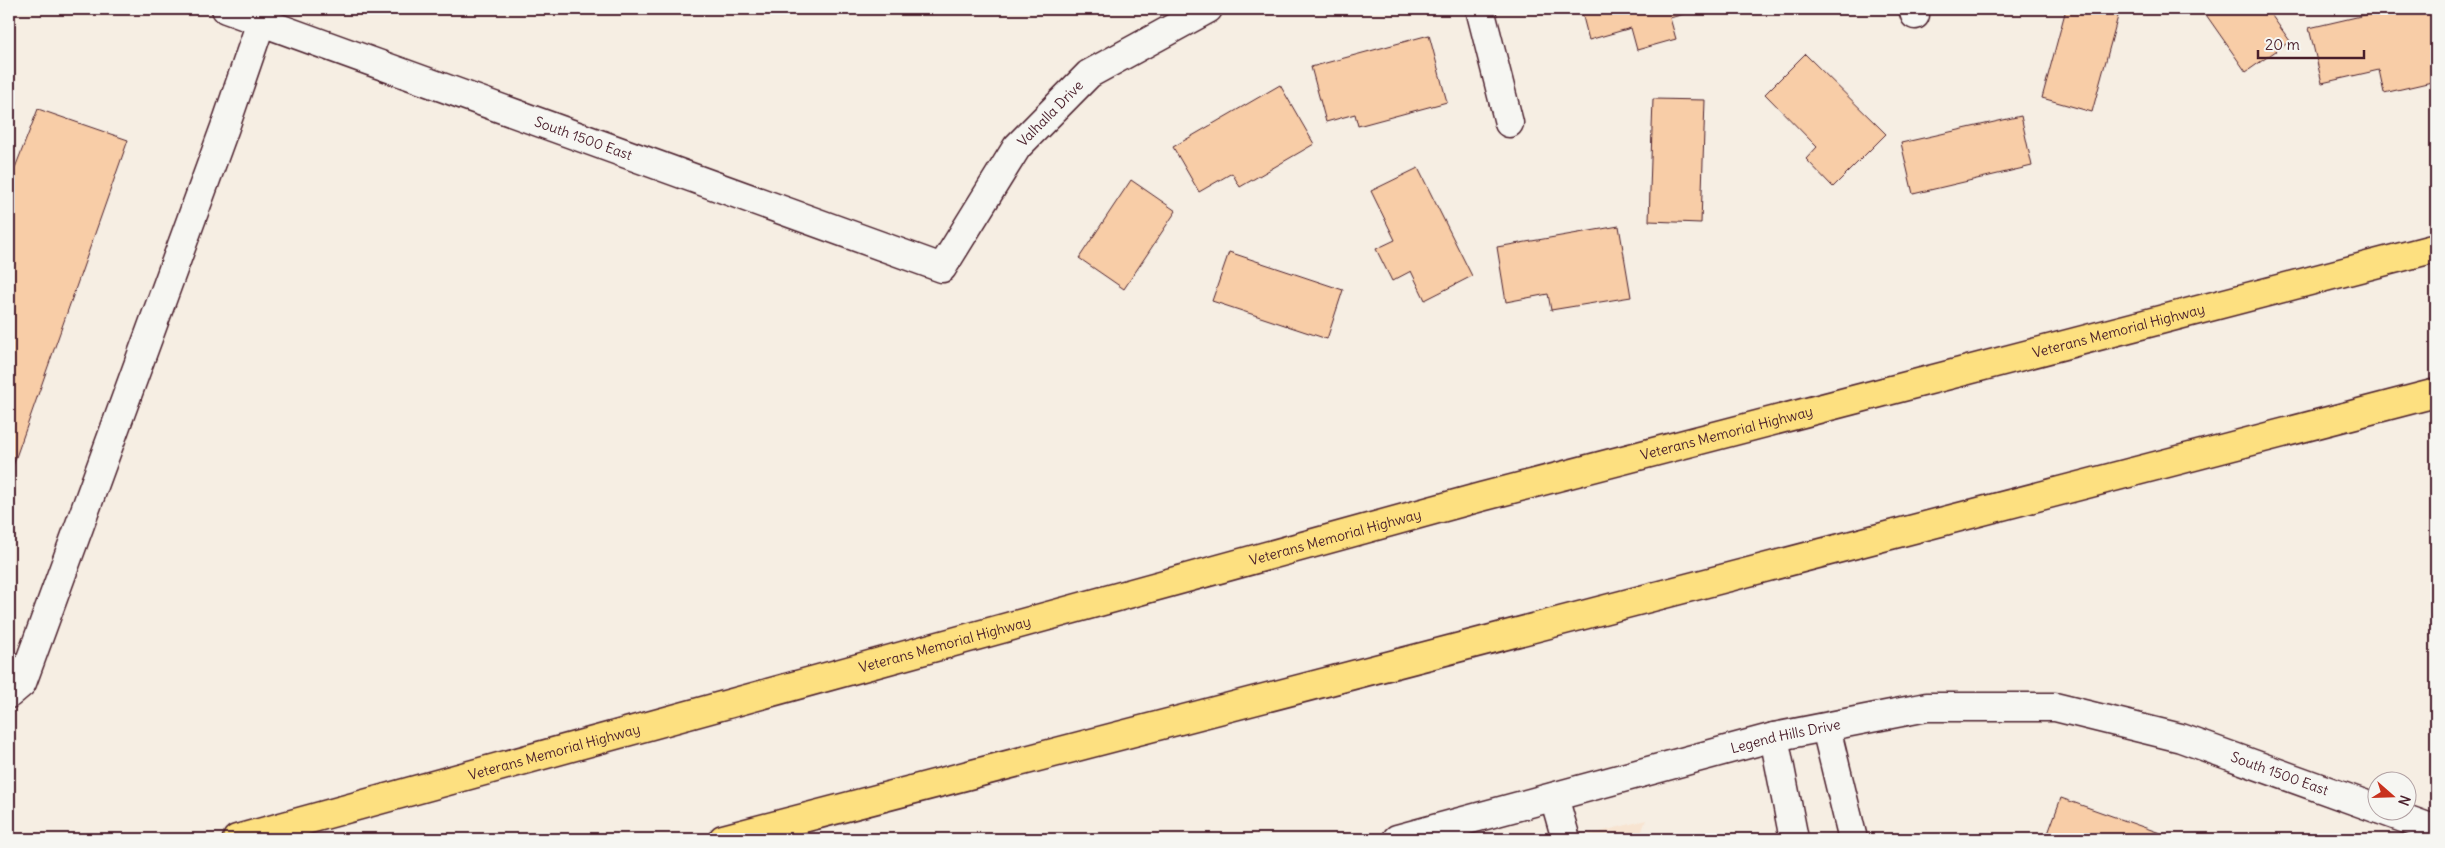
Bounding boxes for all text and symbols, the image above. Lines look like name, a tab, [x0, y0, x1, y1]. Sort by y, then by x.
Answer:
scale bar	[2258, 28, 2364, 60]
text: 20 m	[2265, 35, 2300, 54]
street label: Valhalla Drive	[1014, 76, 1087, 150]
street label: South 1500 East	[532, 112, 635, 164]
street label: Veterans Memorial Highway	[2030, 300, 2207, 362]
street label: Veterans Memorial Highway	[1638, 402, 1815, 464]
street label: Veterans Memorial Highway	[1247, 505, 1423, 569]
street label: Veterans Memorial Highway	[857, 612, 1033, 677]
street label: Legend Hills Drive	[1729, 715, 1842, 757]
street label: Veterans Memorial Highway	[466, 720, 642, 784]
street label: South 1500 East	[2228, 748, 2331, 799]
north arrow	[2368, 770, 2418, 820]
text: N	[2394, 793, 2414, 808]

